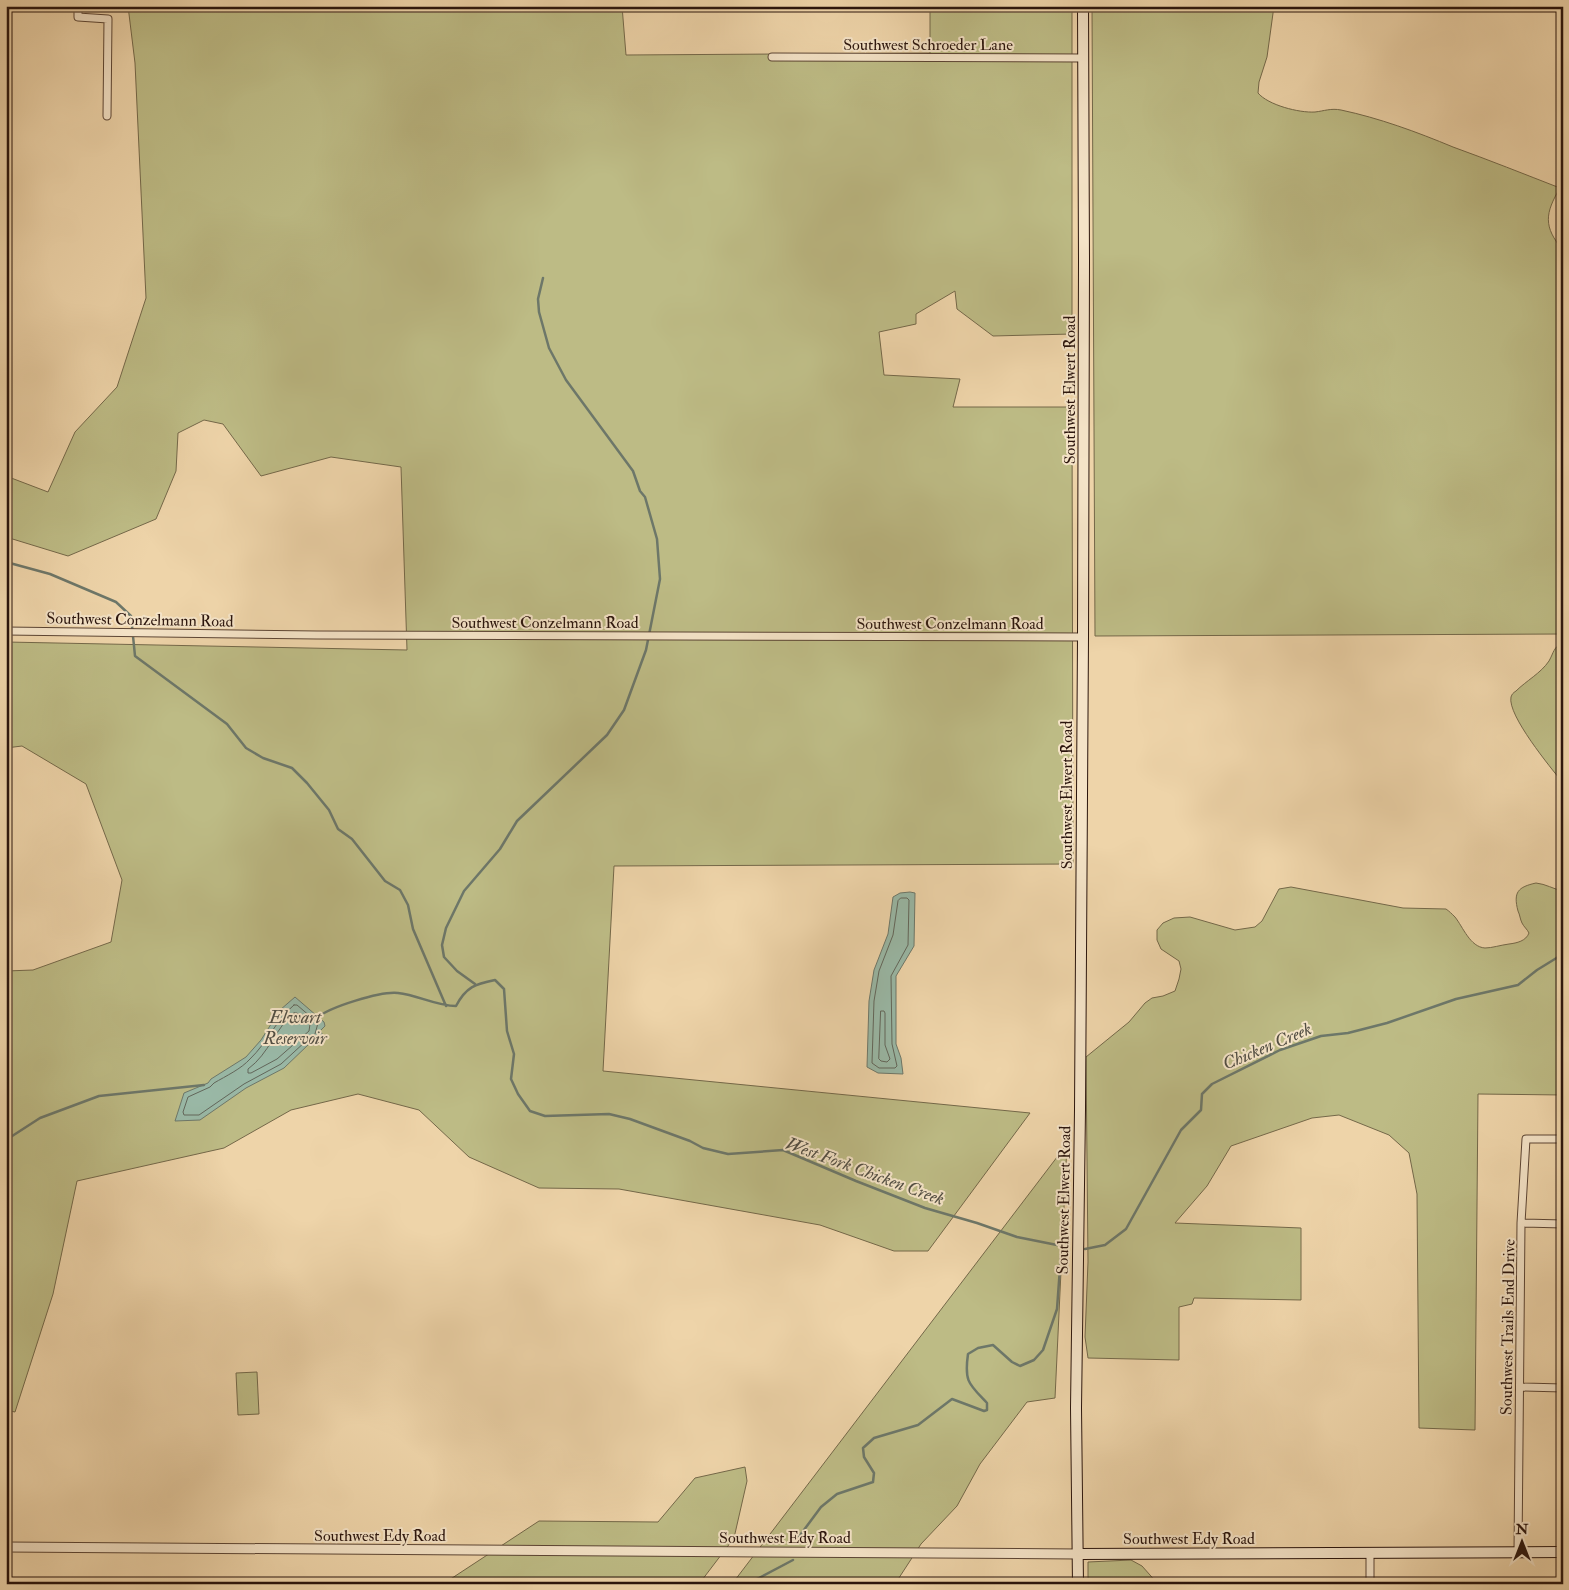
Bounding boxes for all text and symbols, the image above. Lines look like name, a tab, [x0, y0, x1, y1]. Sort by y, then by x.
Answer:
street label: Southwest Schroeder Lane	[843, 35, 1013, 55]
street label: Southwest Elwert Road	[1060, 316, 1080, 464]
street label: Southwest Conzelmann Road	[46, 608, 234, 632]
street label: Southwest Conzelmann Road	[451, 613, 639, 633]
street label: Southwest Conzelmann Road	[856, 614, 1044, 634]
street label: Southwest Elwert Road	[1057, 721, 1077, 869]
water label: Elwart Reservoir	[262, 1006, 328, 1050]
water label: Chicken Creek	[1219, 1017, 1315, 1076]
street label: Southwest Elwert Road	[1053, 1125, 1075, 1274]
water label: West Fork Chicken Creek	[782, 1132, 947, 1211]
street label: Southwest Trails End Drive	[1496, 1238, 1520, 1415]
north arrow	[1496, 1518, 1546, 1568]
text: N	[1515, 1521, 1529, 1538]
street label: Southwest Edy Road	[314, 1526, 446, 1546]
street label: Southwest Edy Road	[719, 1528, 851, 1548]
street label: Southwest Edy Road	[1123, 1529, 1255, 1549]

